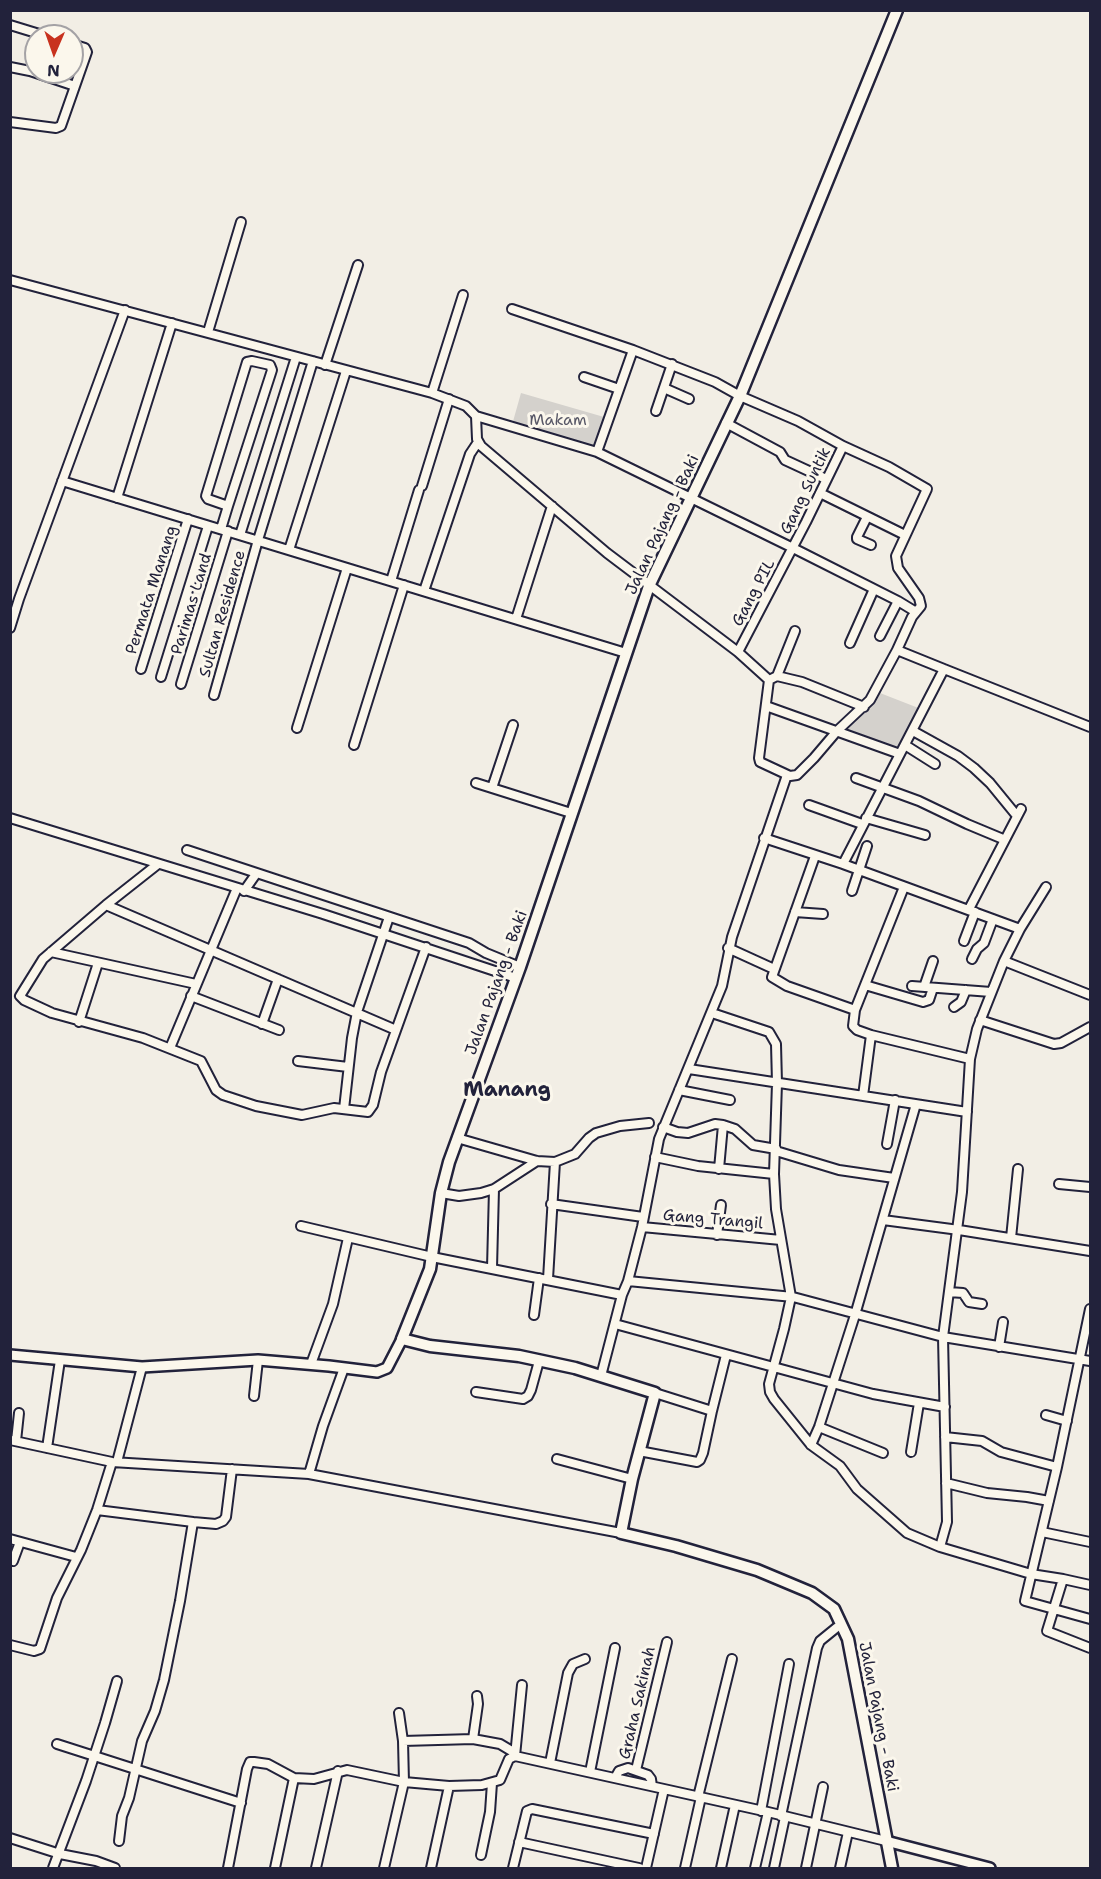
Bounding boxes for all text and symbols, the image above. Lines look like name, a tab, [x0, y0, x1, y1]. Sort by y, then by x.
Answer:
north arrow	[24, 24, 84, 84]
text: N	[47, 60, 60, 81]
park label: Makam	[529, 411, 587, 431]
street label: Gang Suntik	[777, 444, 835, 538]
street label: Jalan Pajang - Baki	[622, 452, 704, 598]
street label: Permata Manang	[122, 523, 182, 657]
street label: Sultan Residence	[196, 548, 250, 680]
street label: Parimas Land	[167, 551, 217, 657]
street label: Gang PIL	[728, 556, 780, 630]
street label: Jalan Pajang - Baki	[462, 908, 532, 1058]
district label: Manang	[463, 1079, 551, 1103]
street label: Gang Trangil	[662, 1206, 764, 1234]
street label: Jalan Pajang - Baki	[854, 1640, 902, 1794]
street label: Graha Sakinah	[616, 1645, 660, 1761]

